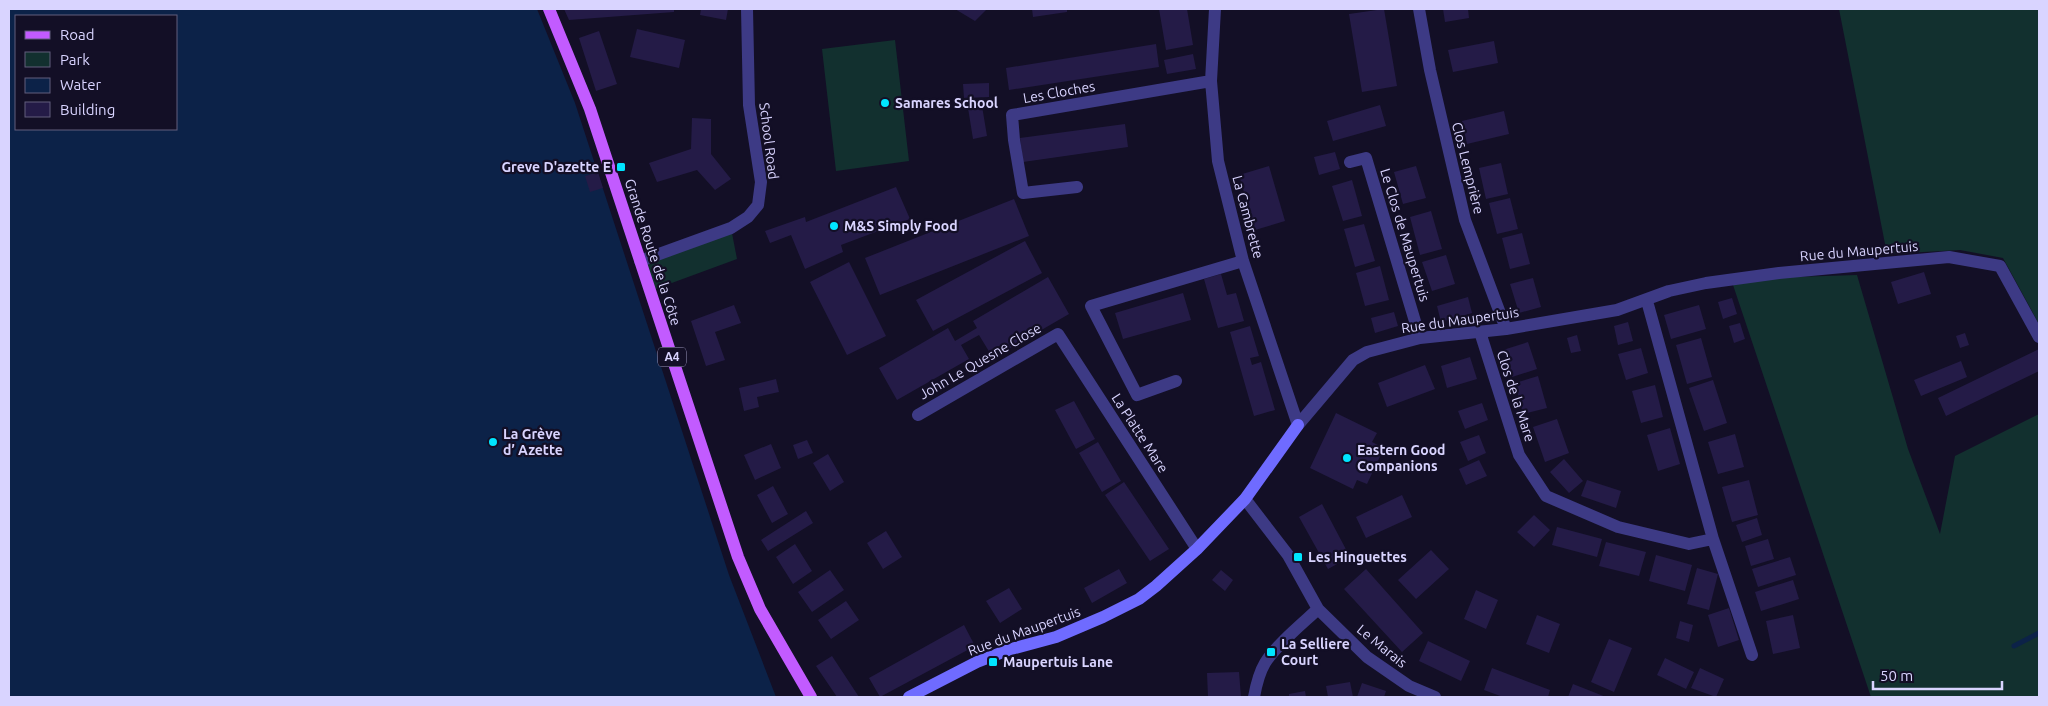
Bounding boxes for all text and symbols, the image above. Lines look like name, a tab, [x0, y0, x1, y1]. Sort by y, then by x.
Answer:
legend	[15, 15, 178, 130]
text: Road	[60, 26, 95, 43]
text: Park	[60, 51, 90, 68]
text: Water	[60, 76, 101, 93]
street label: Les Cloches	[1022, 78, 1096, 106]
place label: Samares School	[895, 95, 998, 111]
marker: Samares School	[879, 97, 891, 109]
text: Building	[60, 101, 115, 118]
street label: School Road	[756, 102, 782, 180]
street label: Clos Lemprière	[1449, 120, 1487, 216]
place label: Greve D'azette E	[501, 159, 611, 175]
marker: Greve D'azette E	[615, 161, 627, 173]
street label: Le Clos de Maupertuis	[1377, 166, 1433, 304]
street label: La Cambrette	[1229, 174, 1267, 260]
street label: Grande Route de la Côte	[622, 177, 684, 327]
place label: M&S Simply Food	[844, 218, 958, 234]
marker: M&S Simply Food	[828, 220, 840, 232]
street label: Rue du Maupertuis	[1799, 238, 1919, 264]
street label: Rue du Maupertuis	[1400, 304, 1520, 336]
street label: John Le Quesne Close	[916, 320, 1044, 402]
road number: A4	[658, 348, 686, 367]
street label: Clos de la Mare	[1494, 348, 1538, 444]
street label: La Platte Mare	[1108, 390, 1172, 476]
place label: La Grève d’ Azette	[503, 426, 563, 458]
marker: La Grève d’ Azette	[487, 436, 499, 448]
place label: Eastern Good Companions	[1357, 442, 1445, 474]
marker: Eastern Good Companions	[1341, 452, 1353, 464]
place label: Les Hinguettes	[1308, 549, 1407, 565]
marker: Les Hinguettes	[1292, 551, 1304, 563]
street label: Rue du Maupertuis	[966, 603, 1082, 659]
street label: Le Marais	[1354, 621, 1410, 671]
place label: La Selliere Court	[1281, 636, 1350, 668]
marker: La Selliere Court	[1265, 646, 1277, 658]
place label: Maupertuis Lane	[1003, 654, 1113, 670]
marker: Maupertuis Lane	[987, 656, 999, 668]
scale bar	[1873, 658, 2002, 690]
text: 50 m	[1880, 667, 1913, 684]

